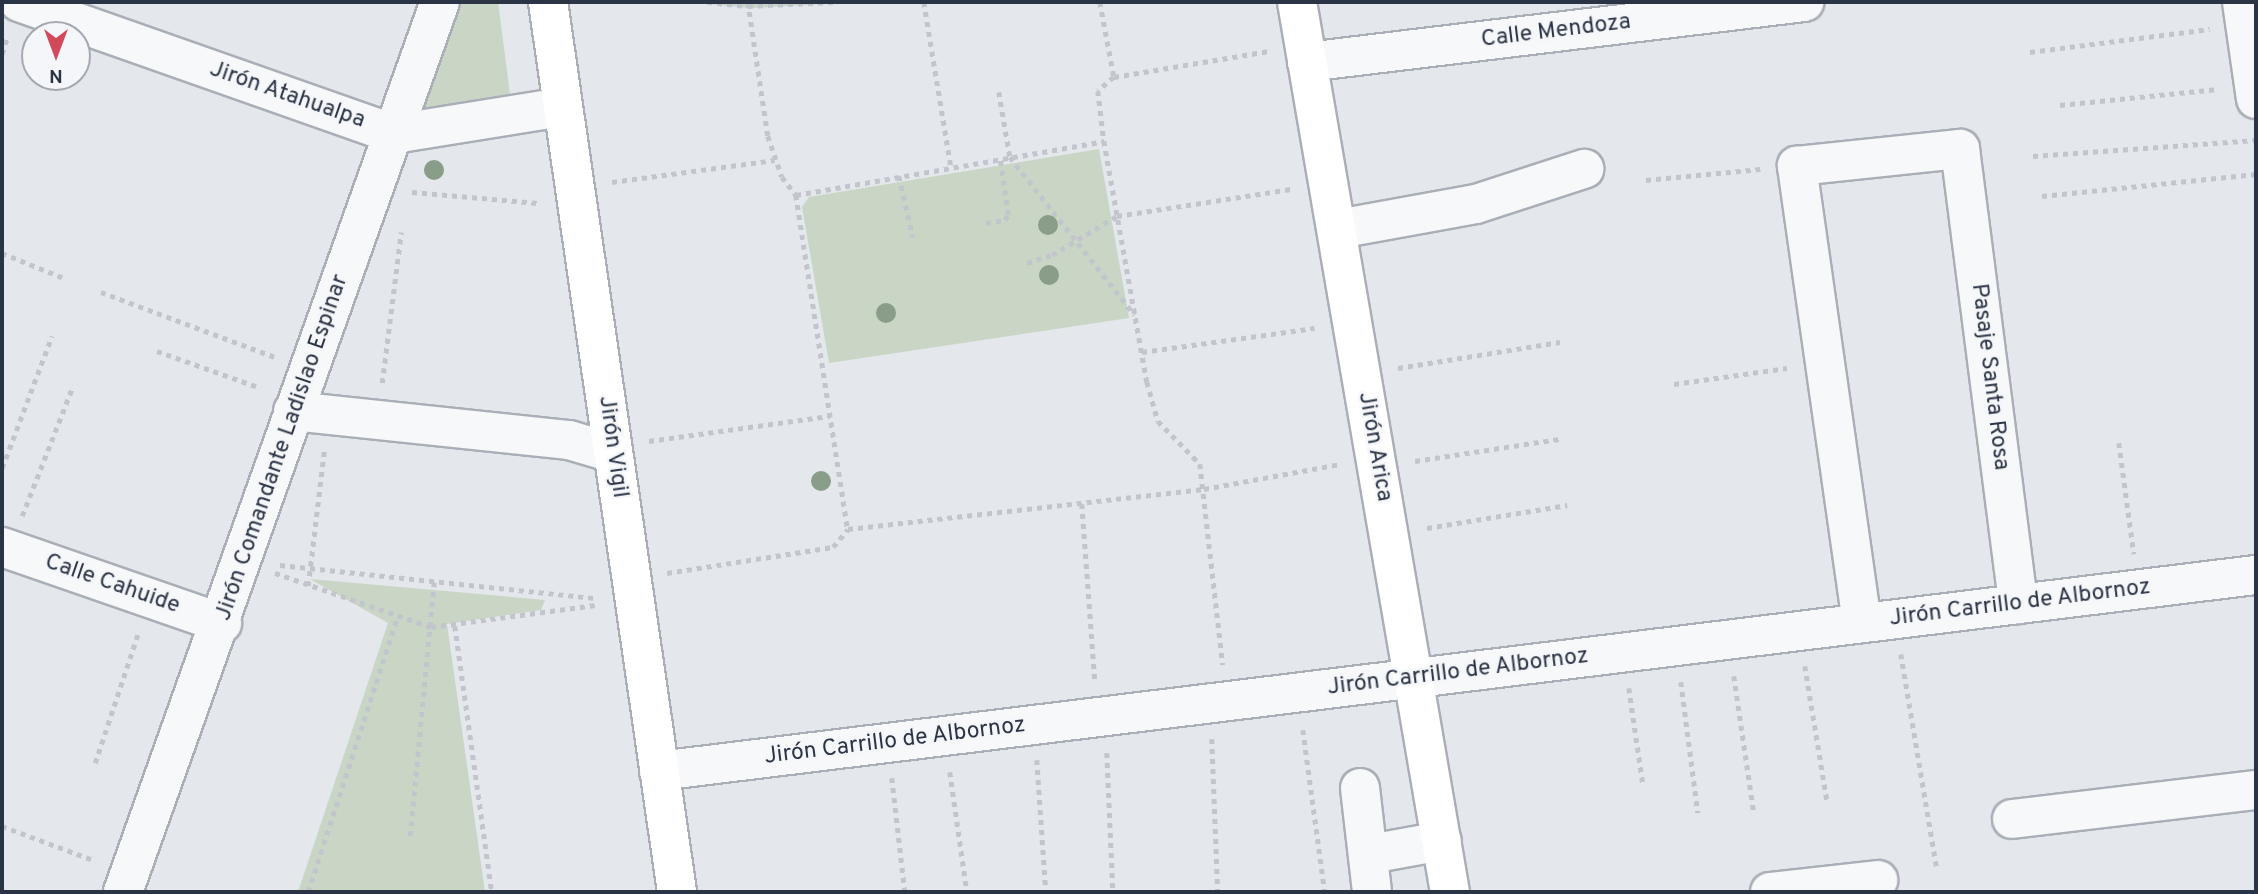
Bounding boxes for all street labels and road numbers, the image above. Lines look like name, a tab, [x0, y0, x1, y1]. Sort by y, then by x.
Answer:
street label: Calle Mendoza	[1480, 9, 1632, 55]
street label: Jirón Atahualpa	[205, 56, 369, 136]
street label: Jirón Comandante Ladislao Espinar	[211, 271, 355, 625]
street label: Pasaje Santa Rosa	[1964, 282, 2014, 472]
street label: Jirón Arica	[1351, 390, 1397, 504]
street label: Jirón Vigil	[591, 394, 633, 500]
street label: Calle Cahuide	[41, 549, 183, 621]
street label: Jirón Carrillo de Albornoz	[1887, 574, 2153, 634]
street label: Jirón Carrillo de Albornoz	[1325, 643, 1591, 703]
street label: Jirón Carrillo de Albornoz	[762, 712, 1028, 772]

